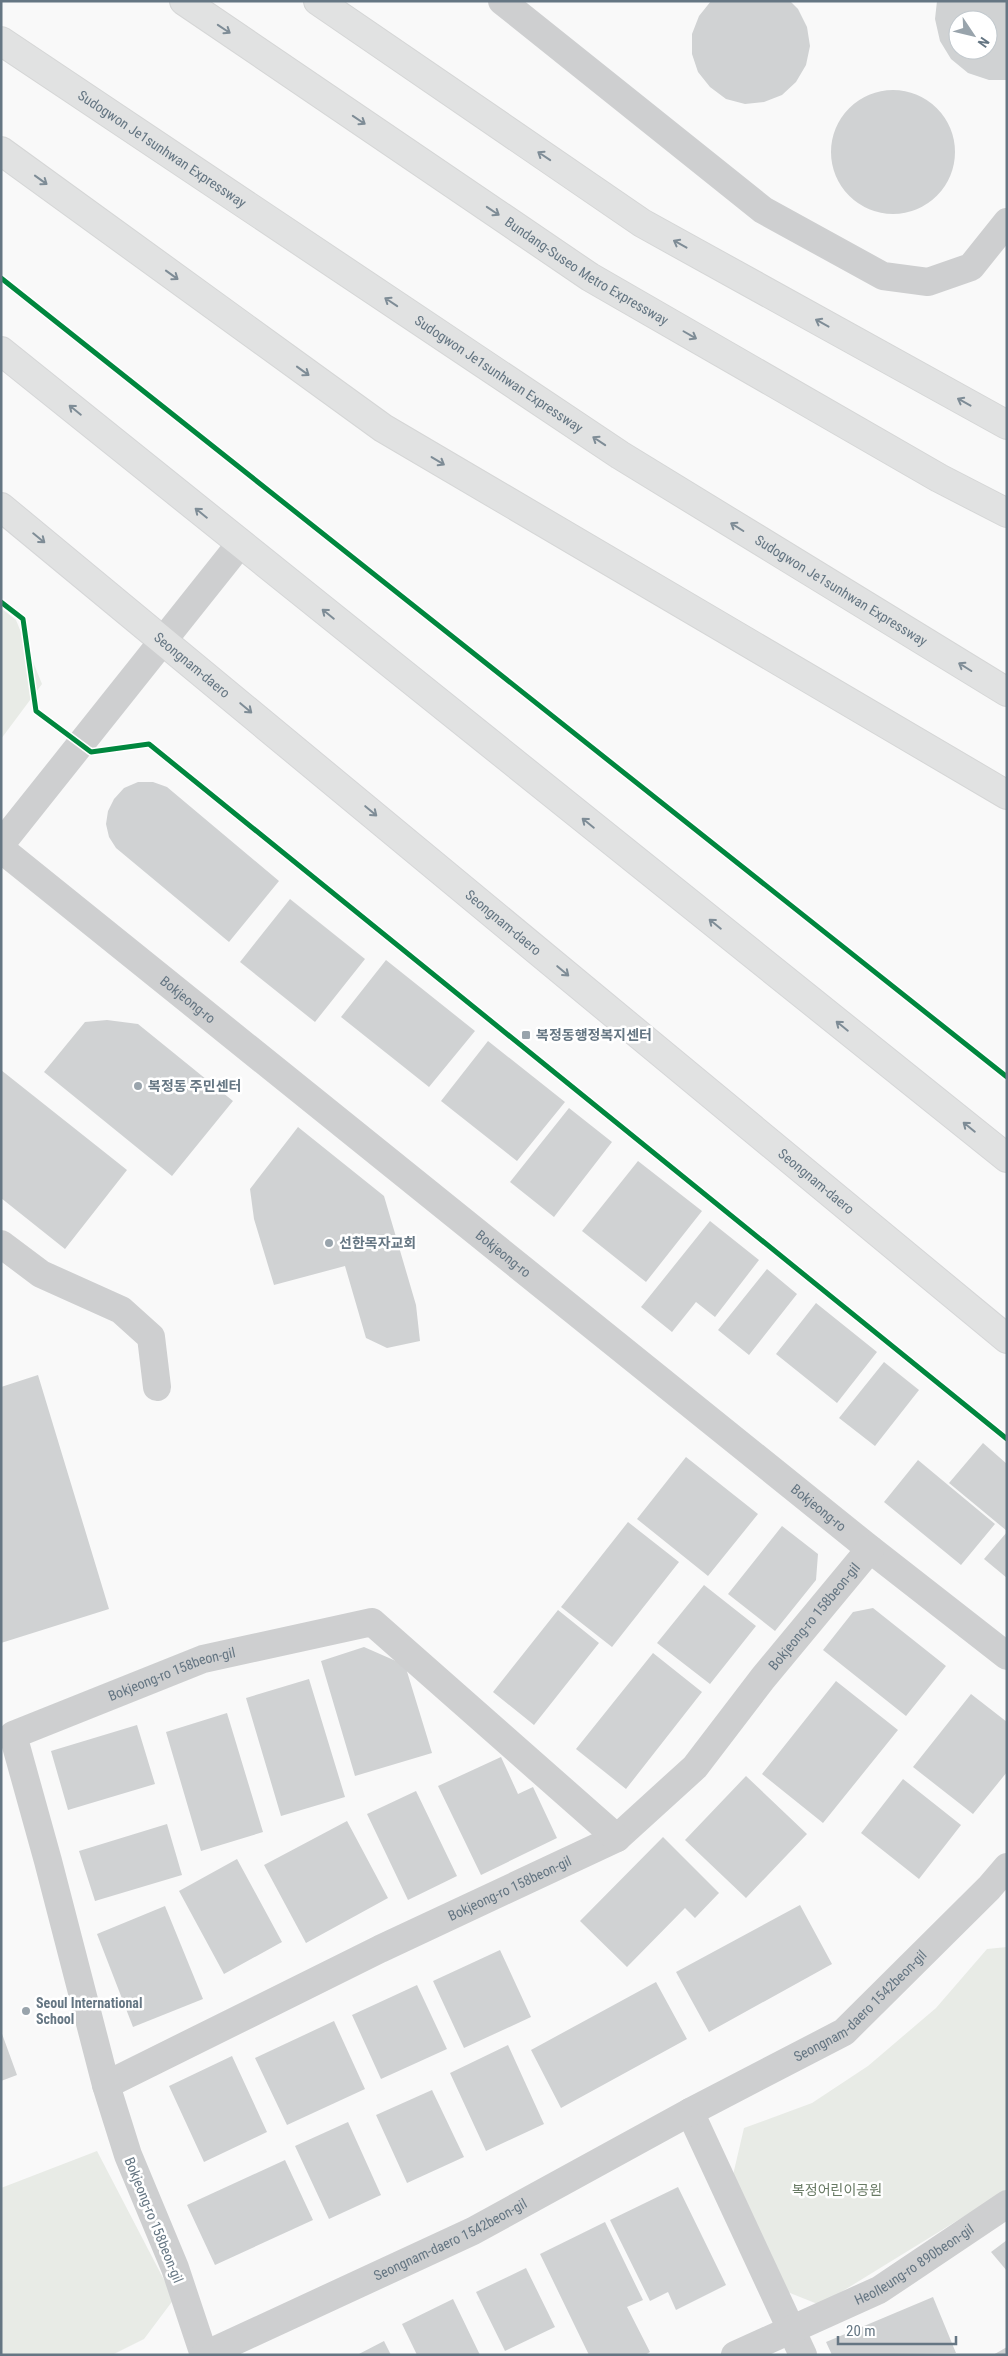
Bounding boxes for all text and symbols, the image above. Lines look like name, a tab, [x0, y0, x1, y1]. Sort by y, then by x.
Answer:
north arrow	[948, 10, 998, 60]
one-way arrow	[217, 24, 231, 34]
text: N	[975, 34, 993, 51]
street label: Sudogwon Je1sunhwan Expressway	[75, 87, 250, 211]
one-way arrow	[352, 115, 366, 125]
one-way arrow	[537, 151, 551, 161]
one-way arrow	[34, 174, 47, 185]
one-way arrow	[486, 206, 500, 216]
street label: Bundang-Suseo Metro Expressway	[502, 214, 671, 328]
one-way arrow	[673, 239, 688, 248]
one-way arrow	[165, 270, 179, 280]
one-way arrow	[385, 297, 399, 307]
street label: Sudogwon Je1sunhwan Expressway	[412, 312, 586, 436]
one-way arrow	[815, 318, 830, 327]
one-way arrow	[683, 330, 697, 340]
one-way arrow	[296, 366, 310, 376]
one-way arrow	[957, 396, 972, 406]
one-way arrow	[68, 405, 81, 416]
one-way arrow	[593, 436, 607, 446]
one-way arrow	[431, 457, 445, 467]
one-way arrow	[195, 507, 208, 518]
one-way arrow	[731, 522, 745, 532]
one-way arrow	[32, 532, 45, 543]
street label: Sudogwon Je1sunhwan Expressway	[752, 532, 930, 649]
one-way arrow	[321, 609, 334, 620]
street label: Seongnam-daero	[151, 629, 233, 701]
one-way arrow	[959, 661, 973, 671]
one-way arrow	[239, 702, 252, 713]
one-way arrow	[364, 806, 377, 817]
one-way arrow	[582, 817, 595, 828]
street label: Seongnam-daero	[462, 887, 545, 958]
one-way arrow	[709, 919, 722, 930]
one-way arrow	[557, 965, 570, 977]
street label: Bokjeong-ro	[157, 973, 219, 1027]
one-way arrow	[836, 1020, 849, 1031]
place label: 복정동행정복지센터	[536, 1027, 652, 1043]
marker: 복정동행정복지센터	[520, 1029, 532, 1041]
place label: 복정동 주민센터	[148, 1078, 241, 1094]
marker: 복정동 주민센터	[132, 1080, 144, 1092]
one-way arrow	[963, 1122, 976, 1133]
street label: Seongnam-daero	[775, 1145, 857, 1217]
street label: Bokjeong-ro	[473, 1227, 534, 1281]
place label: 선한목자교회	[339, 1235, 416, 1251]
marker: 선한목자교회	[323, 1237, 335, 1249]
street label: Bokjeong-ro	[788, 1481, 849, 1535]
street label: Bokjeong-ro 158beon-gil	[765, 1560, 863, 1673]
street label: Bokjeong-ro 158beon-gil	[106, 1644, 237, 1704]
street label: Bokjeong-ro 158beon-gil	[445, 1853, 574, 1924]
street label: Seongnam-daero 1542beon-gil	[791, 1947, 930, 2065]
place label: Seoul International School	[36, 1995, 142, 2027]
marker: Seoul International School	[20, 2005, 32, 2017]
street label: Bokjeong-ro 158beon-gil	[121, 2155, 187, 2285]
park label: 복정어린이공원	[792, 2182, 882, 2198]
street label: Seongnam-daero 1542beon-gil	[371, 2195, 529, 2284]
street label: Heolleung-ro 890beon-gil	[852, 2221, 977, 2308]
scale bar	[838, 2314, 956, 2346]
text: 20 m	[846, 2322, 876, 2340]

